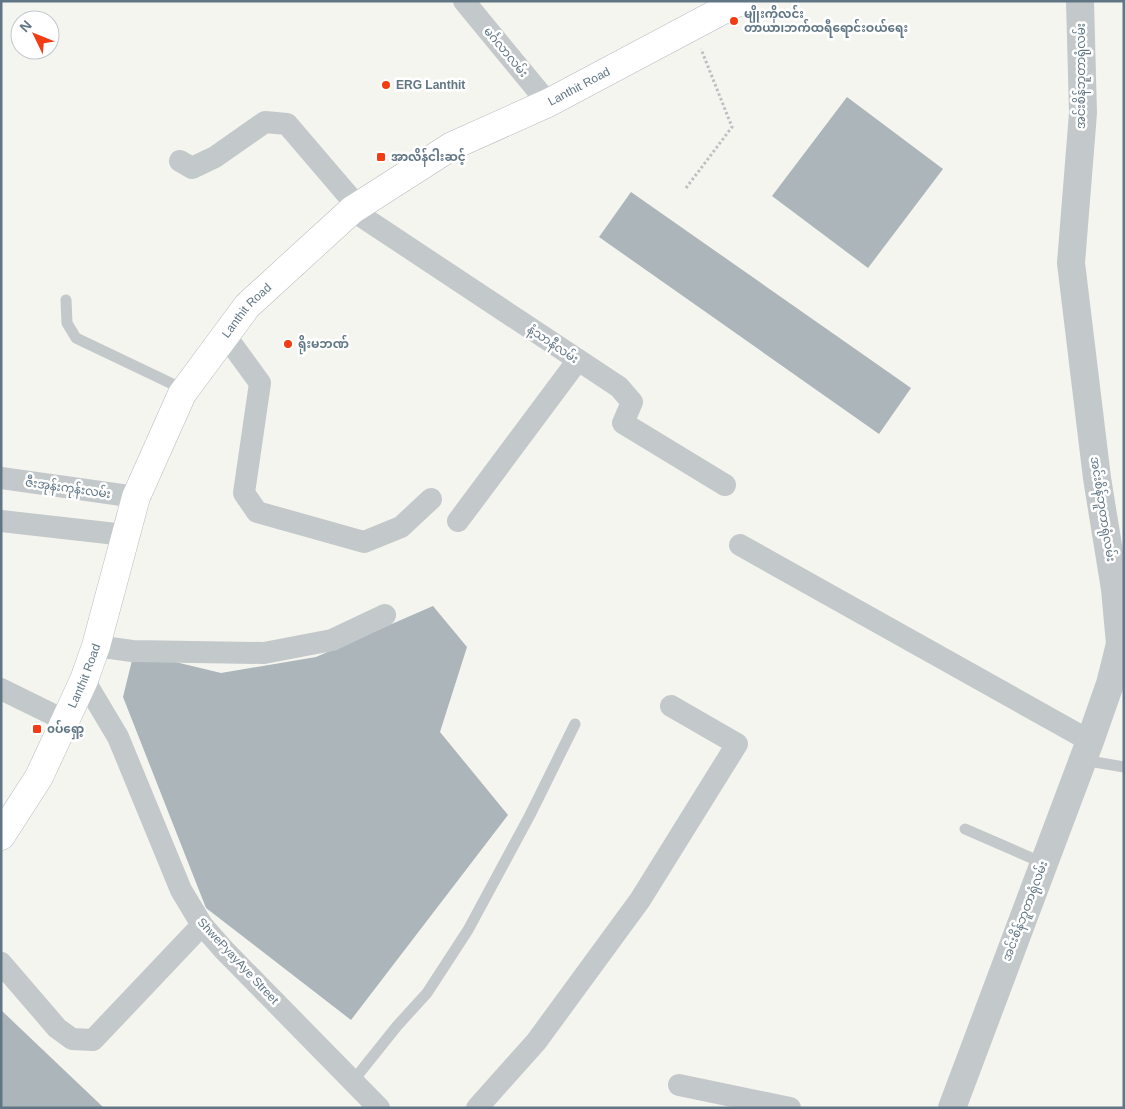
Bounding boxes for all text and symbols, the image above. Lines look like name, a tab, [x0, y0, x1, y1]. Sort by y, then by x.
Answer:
place label: မျိုးကိုလင်း တာယာ၊ဘက်ထရီရောင်းဝယ်ရေး	[744, 4, 908, 38]
north arrow	[10, 10, 60, 60]
marker: မျိုးကိုလင်း တာယာ၊ဘက်ထရီရောင်းဝယ်ရေး	[728, 15, 740, 27]
text: N	[16, 17, 35, 35]
street label: မင်္ဂလာလမ်း	[481, 23, 532, 80]
street label: အင်းစိန်ဘူတာရုံလမ်း	[1072, 23, 1091, 129]
street label: Lanthit Road	[546, 64, 612, 109]
place label: ERG Lanthit	[396, 78, 465, 92]
marker: ERG Lanthit	[380, 79, 392, 91]
place label: အာလိန်ငါးဆင့်	[391, 147, 466, 167]
marker: အာလိန်ငါးဆင့်	[375, 151, 387, 163]
street label: Lanthit Road	[219, 280, 274, 341]
street label: နံ့သာနီလမ်း	[523, 320, 582, 369]
place label: ရိုးမဘဏ်	[298, 334, 349, 355]
marker: ရိုးမဘဏ်	[282, 338, 294, 350]
street label: အင်းစိန်ဘူတာရုံလမ်း	[1085, 455, 1120, 563]
street label: ဇီးအုန်းကုန်းလမ်း	[24, 473, 112, 504]
street label: Lanthit Road	[65, 642, 103, 710]
place label: ၀ပ်ရှော့	[47, 719, 84, 740]
marker: ၀ပ်ရှော့	[31, 723, 43, 735]
street label: အင်းစိန်ဘူတာရုံလမ်း	[998, 858, 1053, 964]
street label: ShwePyayAye Street	[195, 915, 282, 1007]

